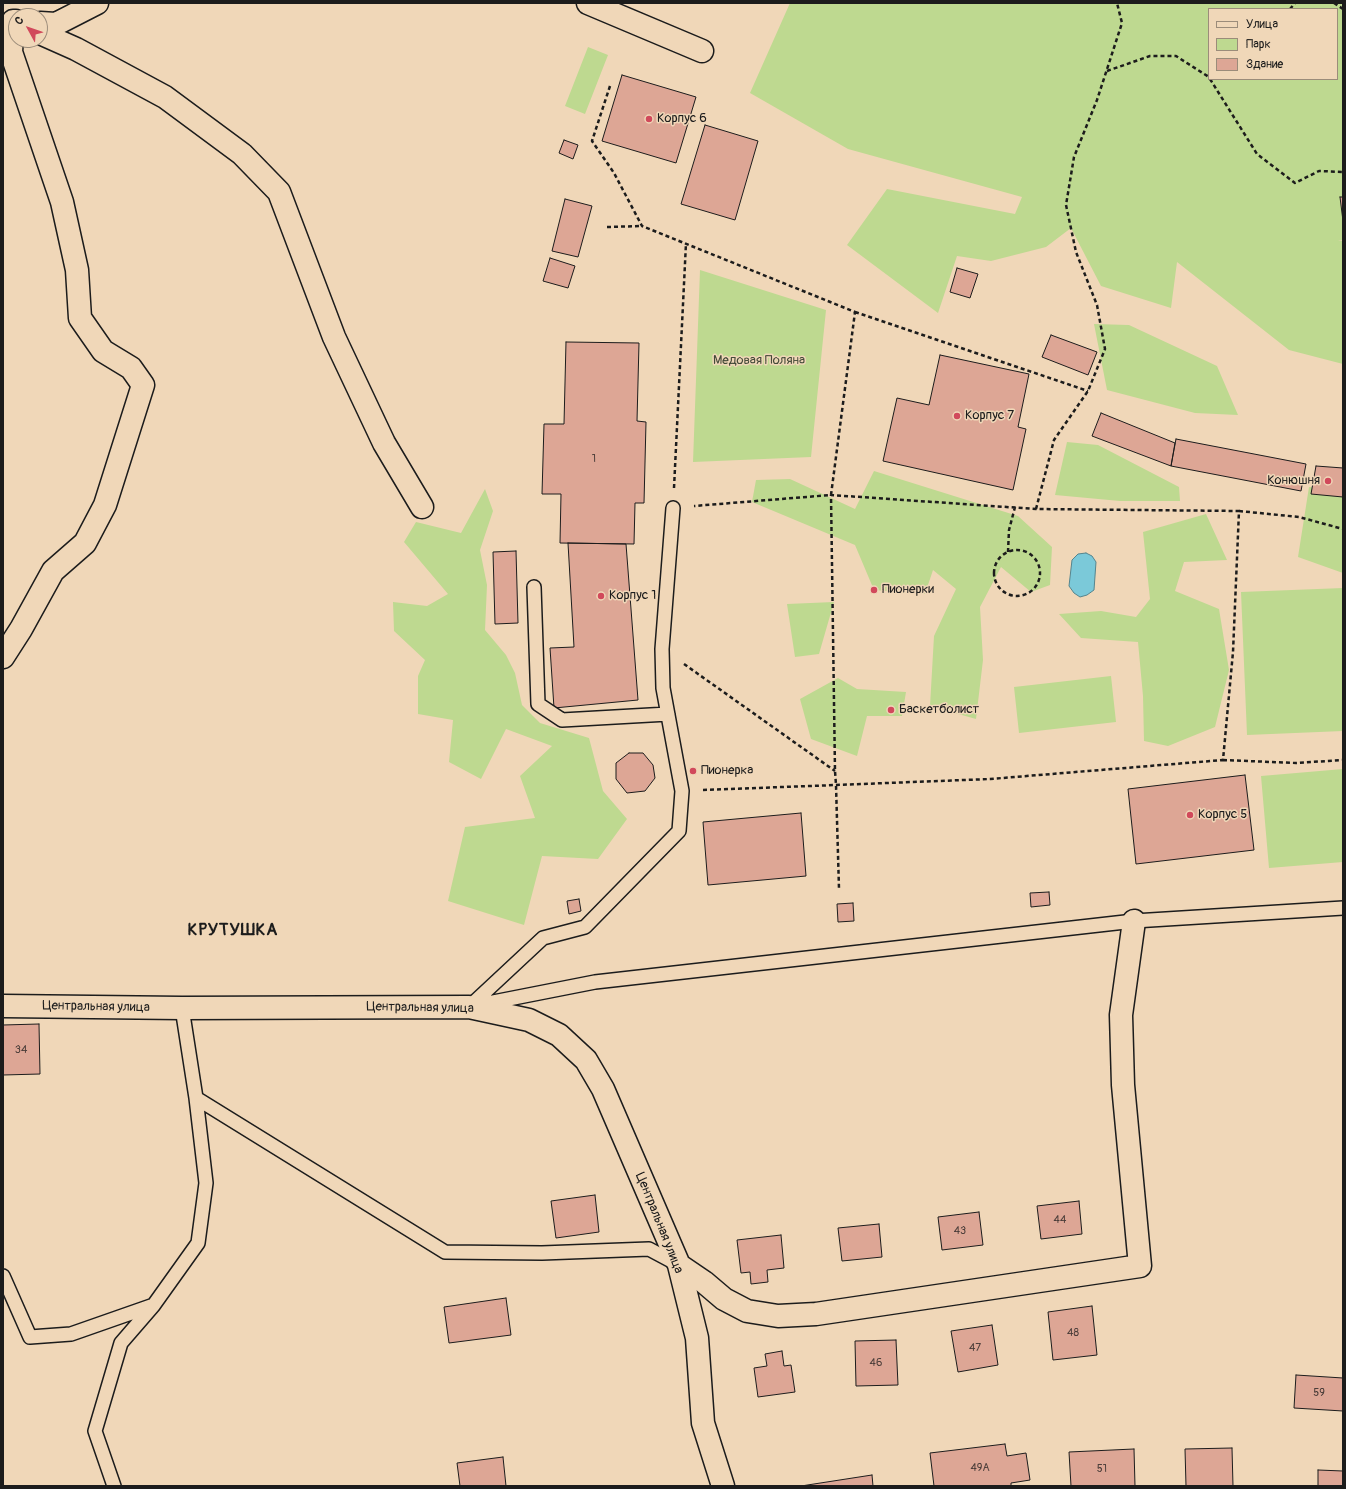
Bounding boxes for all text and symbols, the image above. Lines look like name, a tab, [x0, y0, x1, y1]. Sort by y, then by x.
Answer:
north arrow	[8, 8, 48, 48]
legend	[1208, 8, 1338, 80]
text: С	[12, 14, 26, 27]
text: Улица	[1246, 17, 1278, 32]
text: Парк	[1246, 37, 1271, 52]
text: Здание	[1246, 57, 1283, 72]
place label: Корпус 6	[657, 111, 707, 127]
marker: Корпус 6	[644, 114, 654, 124]
park label: Медовая Поляна	[713, 353, 805, 369]
place label: Корпус 7	[965, 408, 1014, 424]
marker: Корпус 7	[952, 411, 962, 421]
house number: 1	[592, 452, 596, 466]
place label: Конюшня	[1267, 473, 1320, 489]
marker: Конюшня	[1323, 476, 1333, 486]
place label: Пионерки	[882, 582, 934, 598]
marker: Пионерки	[869, 585, 879, 595]
place label: Корпус 1	[609, 588, 656, 604]
marker: Корпус 1	[596, 591, 606, 601]
place label: Баскетболист	[899, 702, 979, 718]
marker: Баскетболист	[886, 705, 896, 715]
place label: Пионерка	[701, 763, 753, 779]
marker: Пионерка	[688, 766, 698, 776]
place label: Корпус 5	[1198, 807, 1247, 823]
marker: Корпус 5	[1185, 810, 1195, 820]
district label: КРУТУШКА	[188, 921, 278, 941]
street label: Центральная улица	[42, 998, 150, 1016]
street label: Центральная улица	[366, 999, 474, 1017]
house number: 34	[15, 1043, 27, 1057]
street label: Центральная улица	[632, 1170, 686, 1276]
house number: 44	[1054, 1213, 1066, 1227]
house number: 43	[954, 1224, 966, 1238]
house number: 48	[1067, 1326, 1079, 1340]
house number: 47	[969, 1341, 981, 1355]
house number: 46	[870, 1356, 882, 1370]
house number: 59	[1313, 1386, 1325, 1400]
house number: 49А	[970, 1461, 990, 1475]
house number: 51	[1097, 1462, 1107, 1476]

